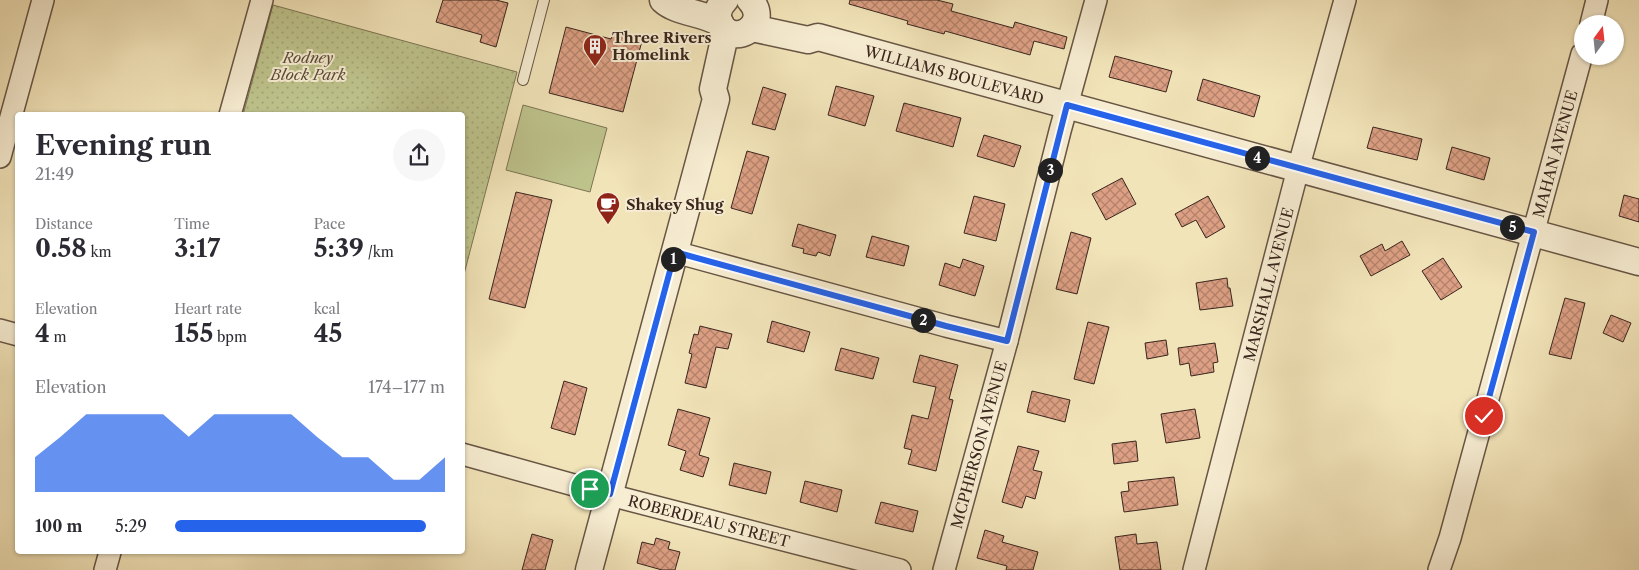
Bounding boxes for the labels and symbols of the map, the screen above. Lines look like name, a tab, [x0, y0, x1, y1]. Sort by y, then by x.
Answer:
north arrow	[1574, 15, 1624, 65]
place label: Three Rivers Homelink	[612, 28, 712, 64]
building icon: Three Rivers Homelink	[582, 33, 608, 67]
street label: WILLIAMS BOULEVARD	[861, 40, 1046, 108]
park label: Rodney Block Park	[270, 48, 346, 84]
street label: MAHAN AVENUE	[1528, 88, 1581, 220]
pin: 4	[1244, 146, 1270, 170]
pin: 3	[1038, 158, 1062, 182]
cafe icon: Shakey Shug	[595, 191, 621, 225]
place label: Shakey Shug	[626, 195, 724, 214]
street label: MARSHALL AVENUE	[1239, 205, 1297, 363]
pin: 5	[1500, 214, 1524, 240]
pin: 1	[660, 246, 686, 272]
pin: 2	[910, 308, 936, 332]
street label: MCPHERSON AVENUE	[946, 359, 1011, 531]
pin	[1463, 395, 1505, 437]
pin	[569, 468, 611, 510]
street label: ROBERDEAU STREET	[626, 491, 793, 551]

